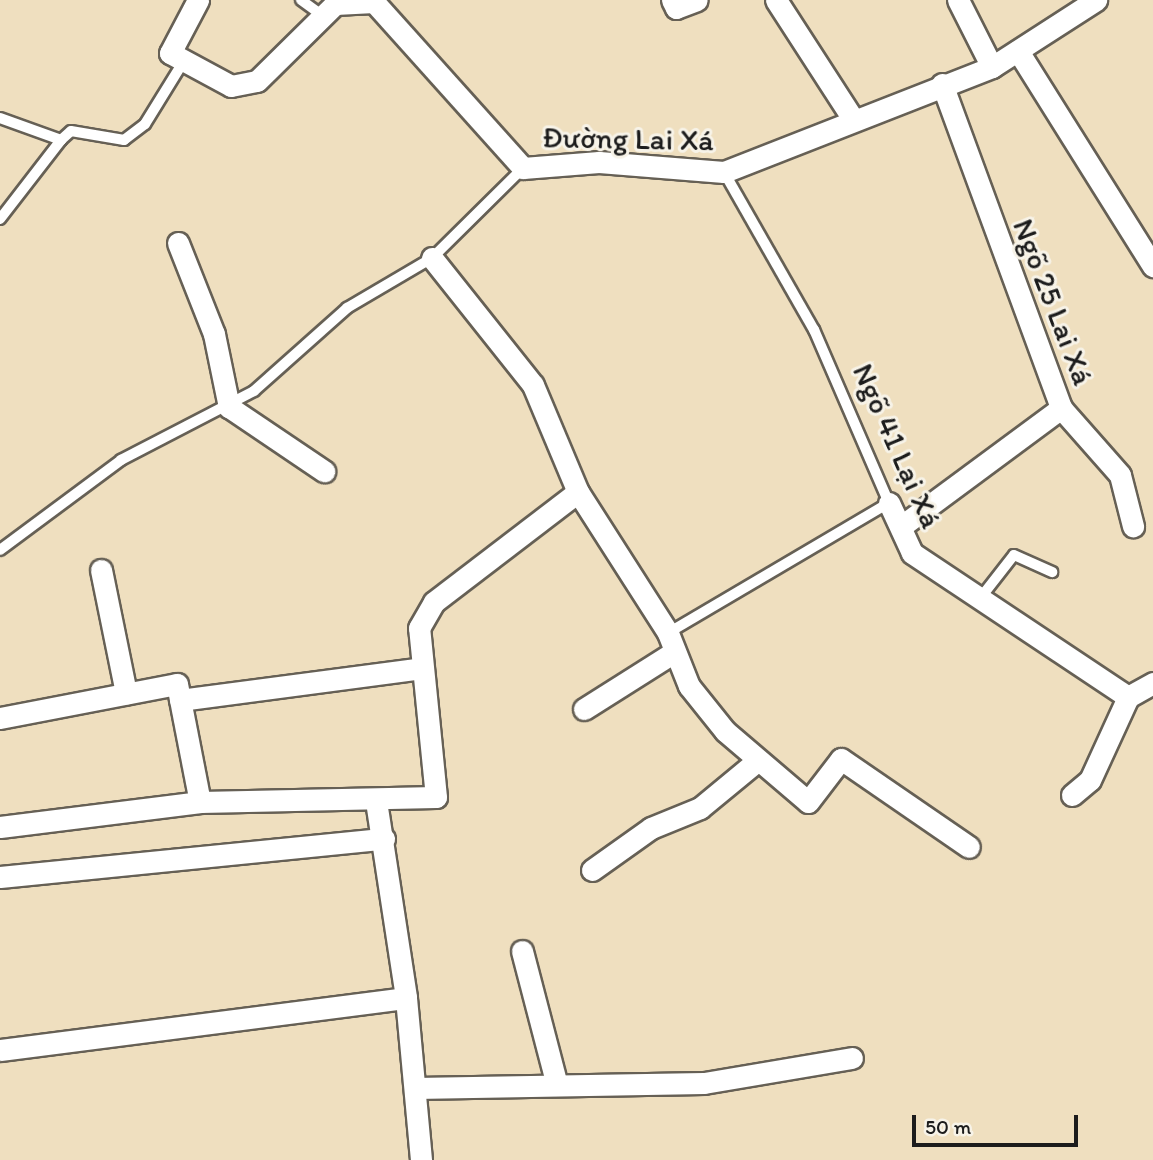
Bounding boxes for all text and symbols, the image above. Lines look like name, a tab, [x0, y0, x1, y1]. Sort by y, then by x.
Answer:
street label: Đường Lai Xá	[541, 119, 715, 159]
street label: Ngõ 25 Lai Xá	[1005, 213, 1101, 391]
street label: Ngõ 41 Lại Xá	[845, 358, 949, 534]
scale bar	[915, 1100, 1081, 1144]
text: 50 m	[925, 1114, 971, 1139]

